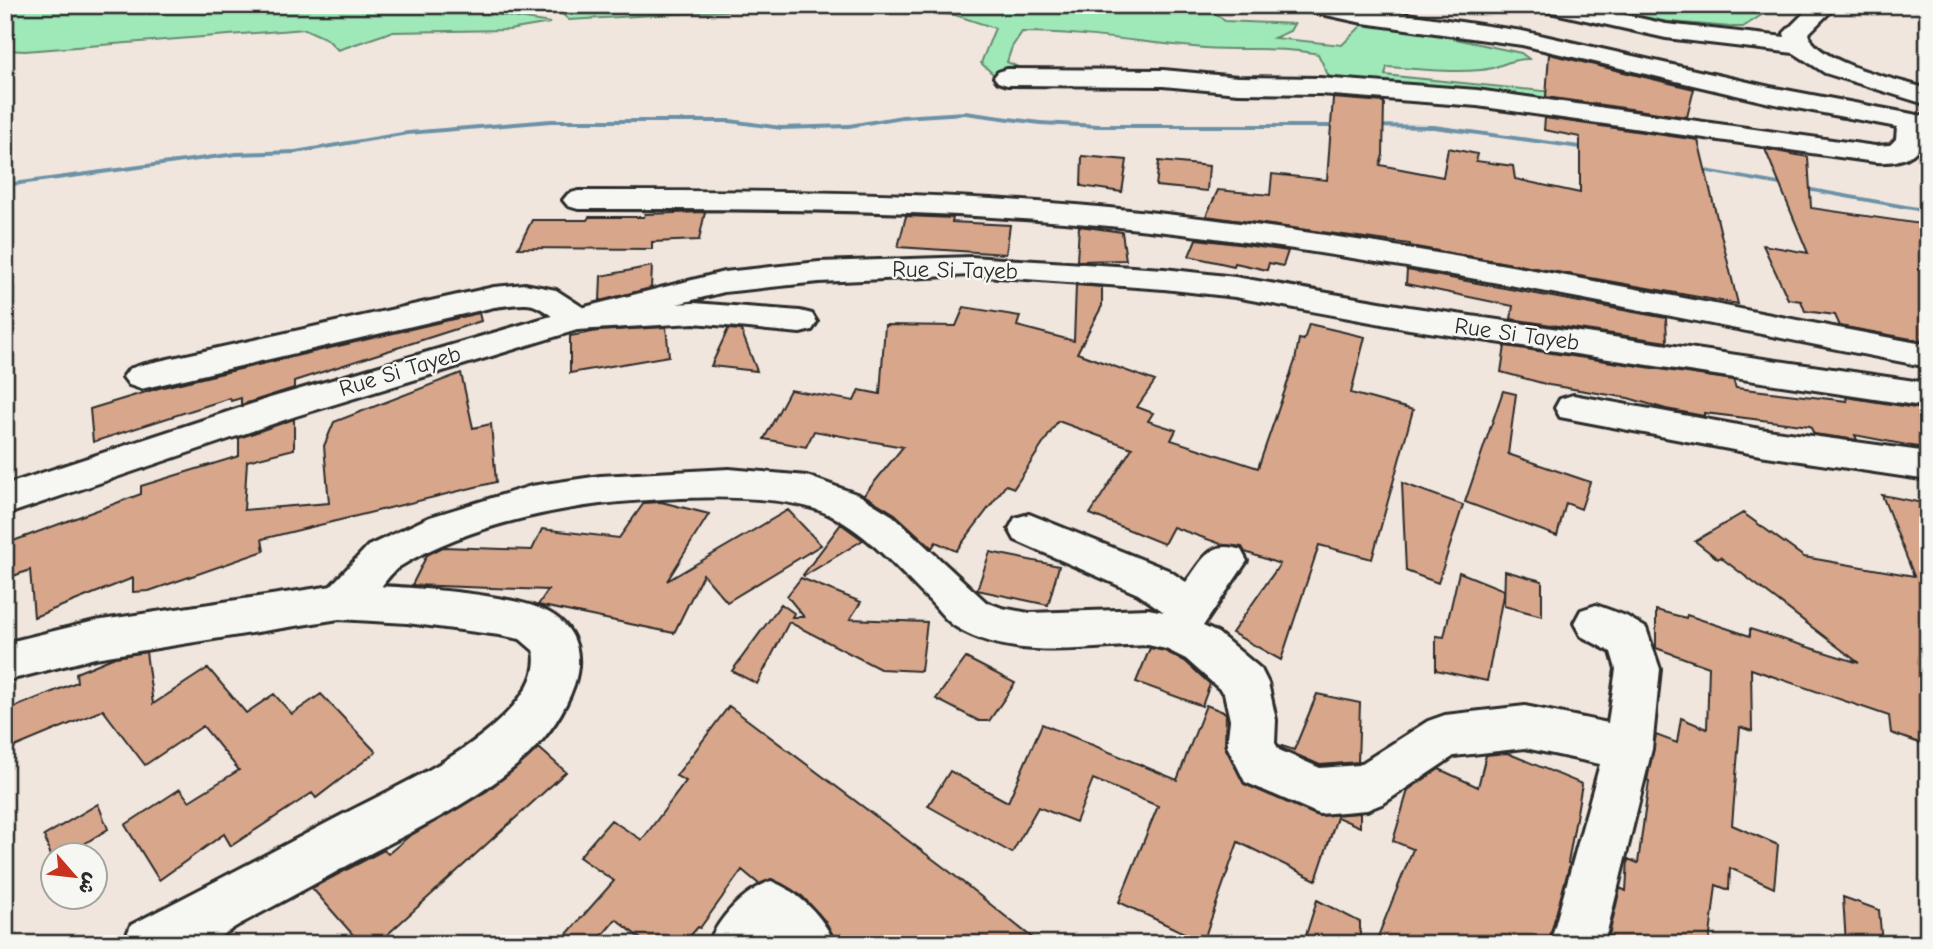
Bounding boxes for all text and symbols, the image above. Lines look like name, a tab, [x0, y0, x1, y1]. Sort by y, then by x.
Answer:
street label: Rue Si Tayeb	[892, 255, 1018, 285]
street label: Rue Si Tayeb	[1453, 312, 1581, 356]
street label: Rue Si Tayeb	[336, 340, 464, 402]
north arrow	[38, 841, 108, 911]
text: ش	[73, 869, 103, 898]

